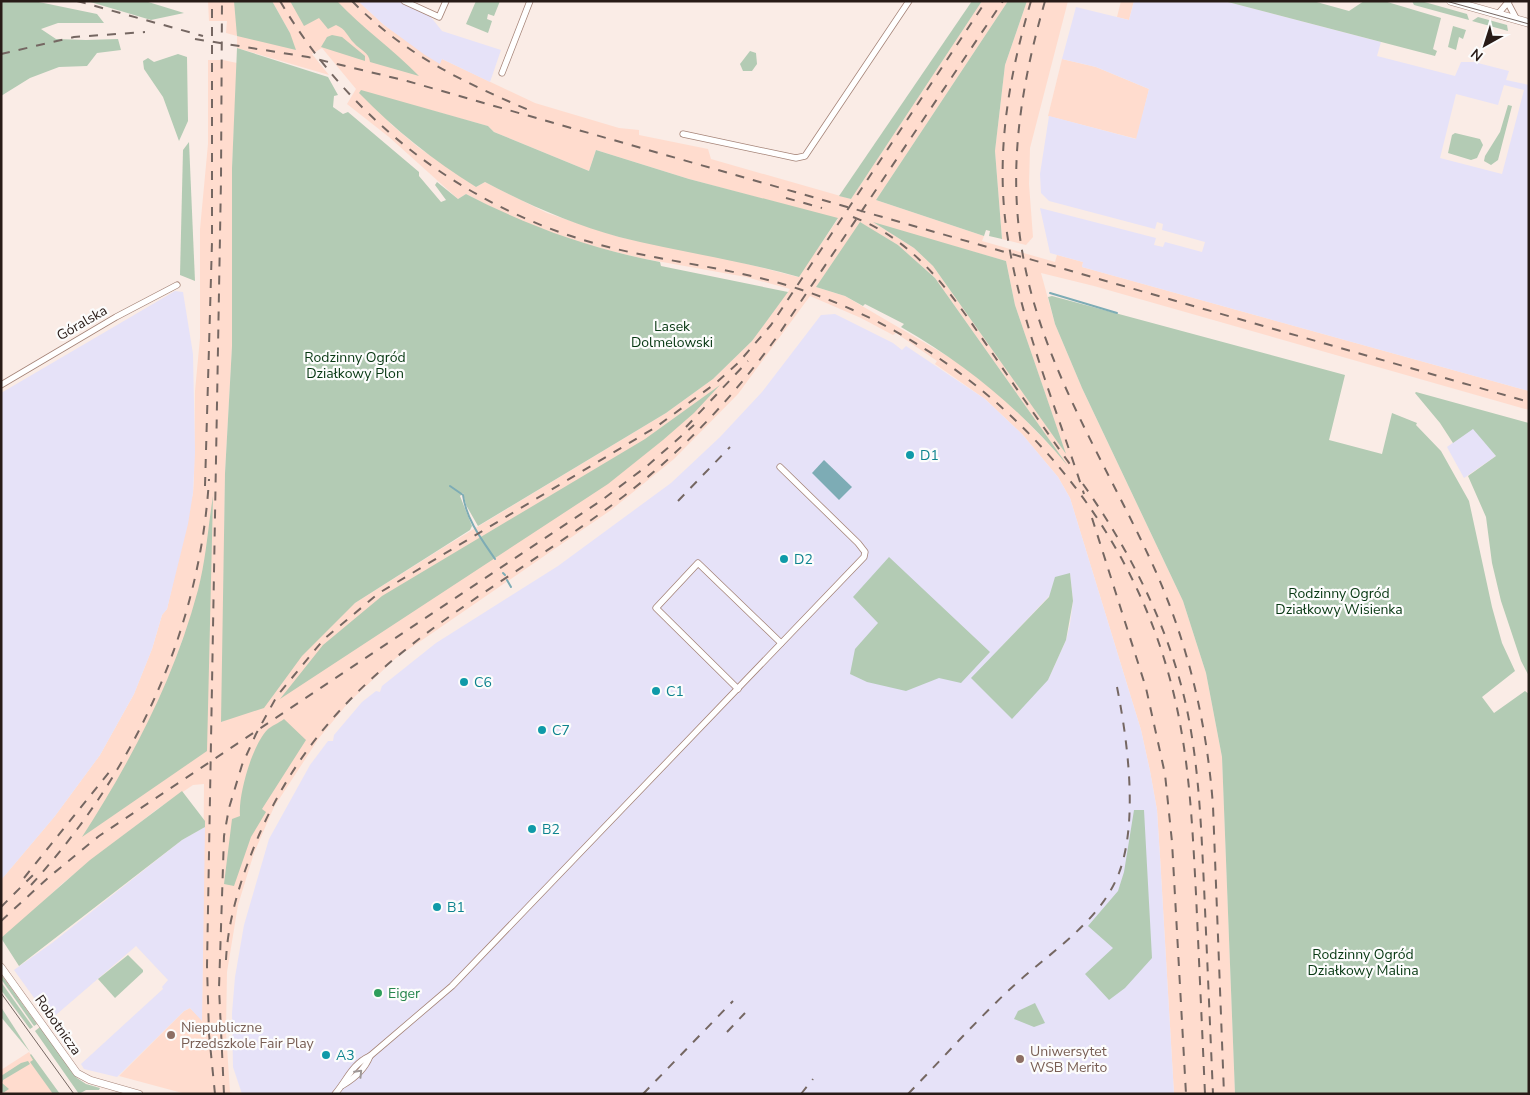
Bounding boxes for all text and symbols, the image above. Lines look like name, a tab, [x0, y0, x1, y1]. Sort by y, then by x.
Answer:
north arrow	[1460, 20, 1510, 70]
text: N	[1467, 44, 1487, 65]
street label: Góralska	[53, 301, 111, 345]
park label: Lasek Dolmelowski	[631, 317, 713, 352]
park label: Rodzinny Ogród Działkowy Plon	[304, 348, 406, 383]
place label: D1	[920, 446, 939, 465]
marker: D1	[904, 449, 916, 461]
place label: D2	[794, 550, 813, 569]
marker: D2	[778, 553, 790, 565]
park label: Rodzinny Ogród Działkowy Wisienka	[1275, 584, 1403, 619]
place label: C6	[474, 673, 492, 692]
marker: C6	[458, 676, 470, 688]
place label: C1	[666, 682, 684, 701]
marker: C1	[650, 685, 662, 697]
place label: C7	[552, 721, 570, 740]
marker: C7	[536, 724, 548, 736]
place label: B2	[542, 820, 560, 839]
marker: B2	[526, 823, 538, 835]
place label: B1	[447, 898, 465, 917]
marker: B1	[431, 901, 443, 913]
park label: Rodzinny Ogród Działkowy Malina	[1307, 945, 1419, 980]
place label: Eiger	[388, 984, 420, 1003]
marker: Eiger	[372, 987, 384, 999]
street label: Robotnicza	[30, 991, 86, 1059]
place label: Niepubliczne Przedszkole Fair Play	[181, 1018, 315, 1053]
marker: Niepubliczne Przedszkole Fair Play	[165, 1029, 177, 1041]
place label: Uniwersytet WSB Merito	[1030, 1042, 1107, 1077]
place label: A3	[336, 1046, 355, 1065]
marker: A3	[320, 1049, 332, 1061]
marker: Uniwersytet WSB Merito	[1014, 1053, 1026, 1065]
one-way arrow	[353, 1069, 362, 1078]

